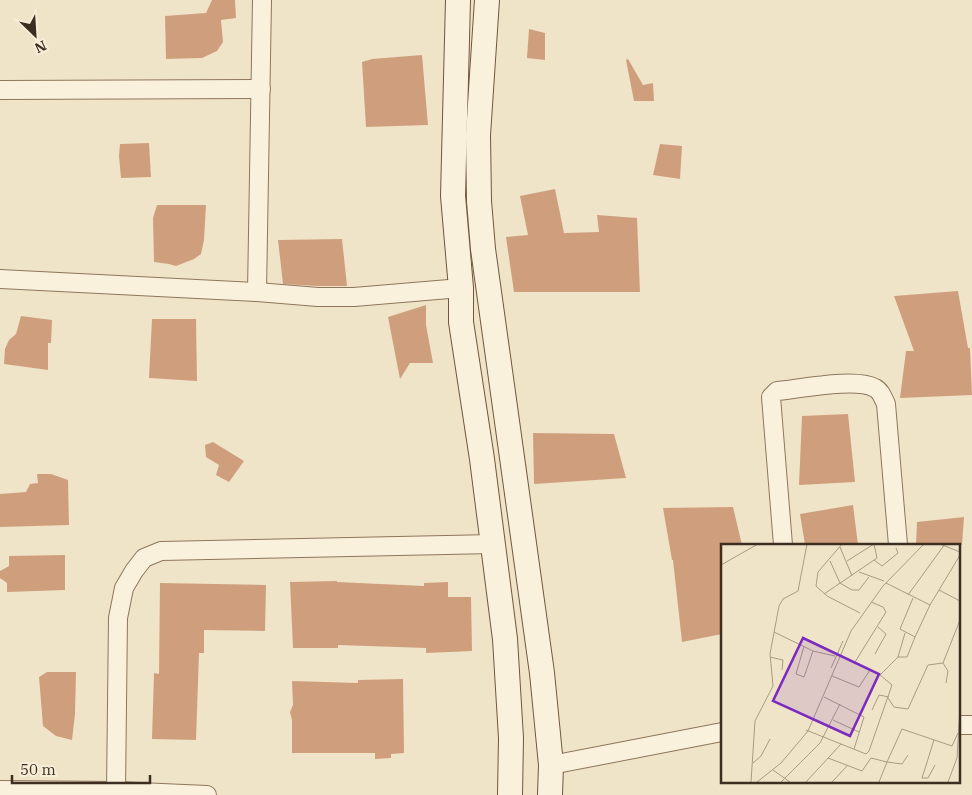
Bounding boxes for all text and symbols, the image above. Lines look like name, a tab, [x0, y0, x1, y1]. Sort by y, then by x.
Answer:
north arrow	[10, 10, 60, 60]
text: N	[32, 36, 49, 57]
inset map	[721, 544, 960, 782]
scale bar	[12, 752, 150, 784]
text: 50 m	[20, 760, 56, 779]

